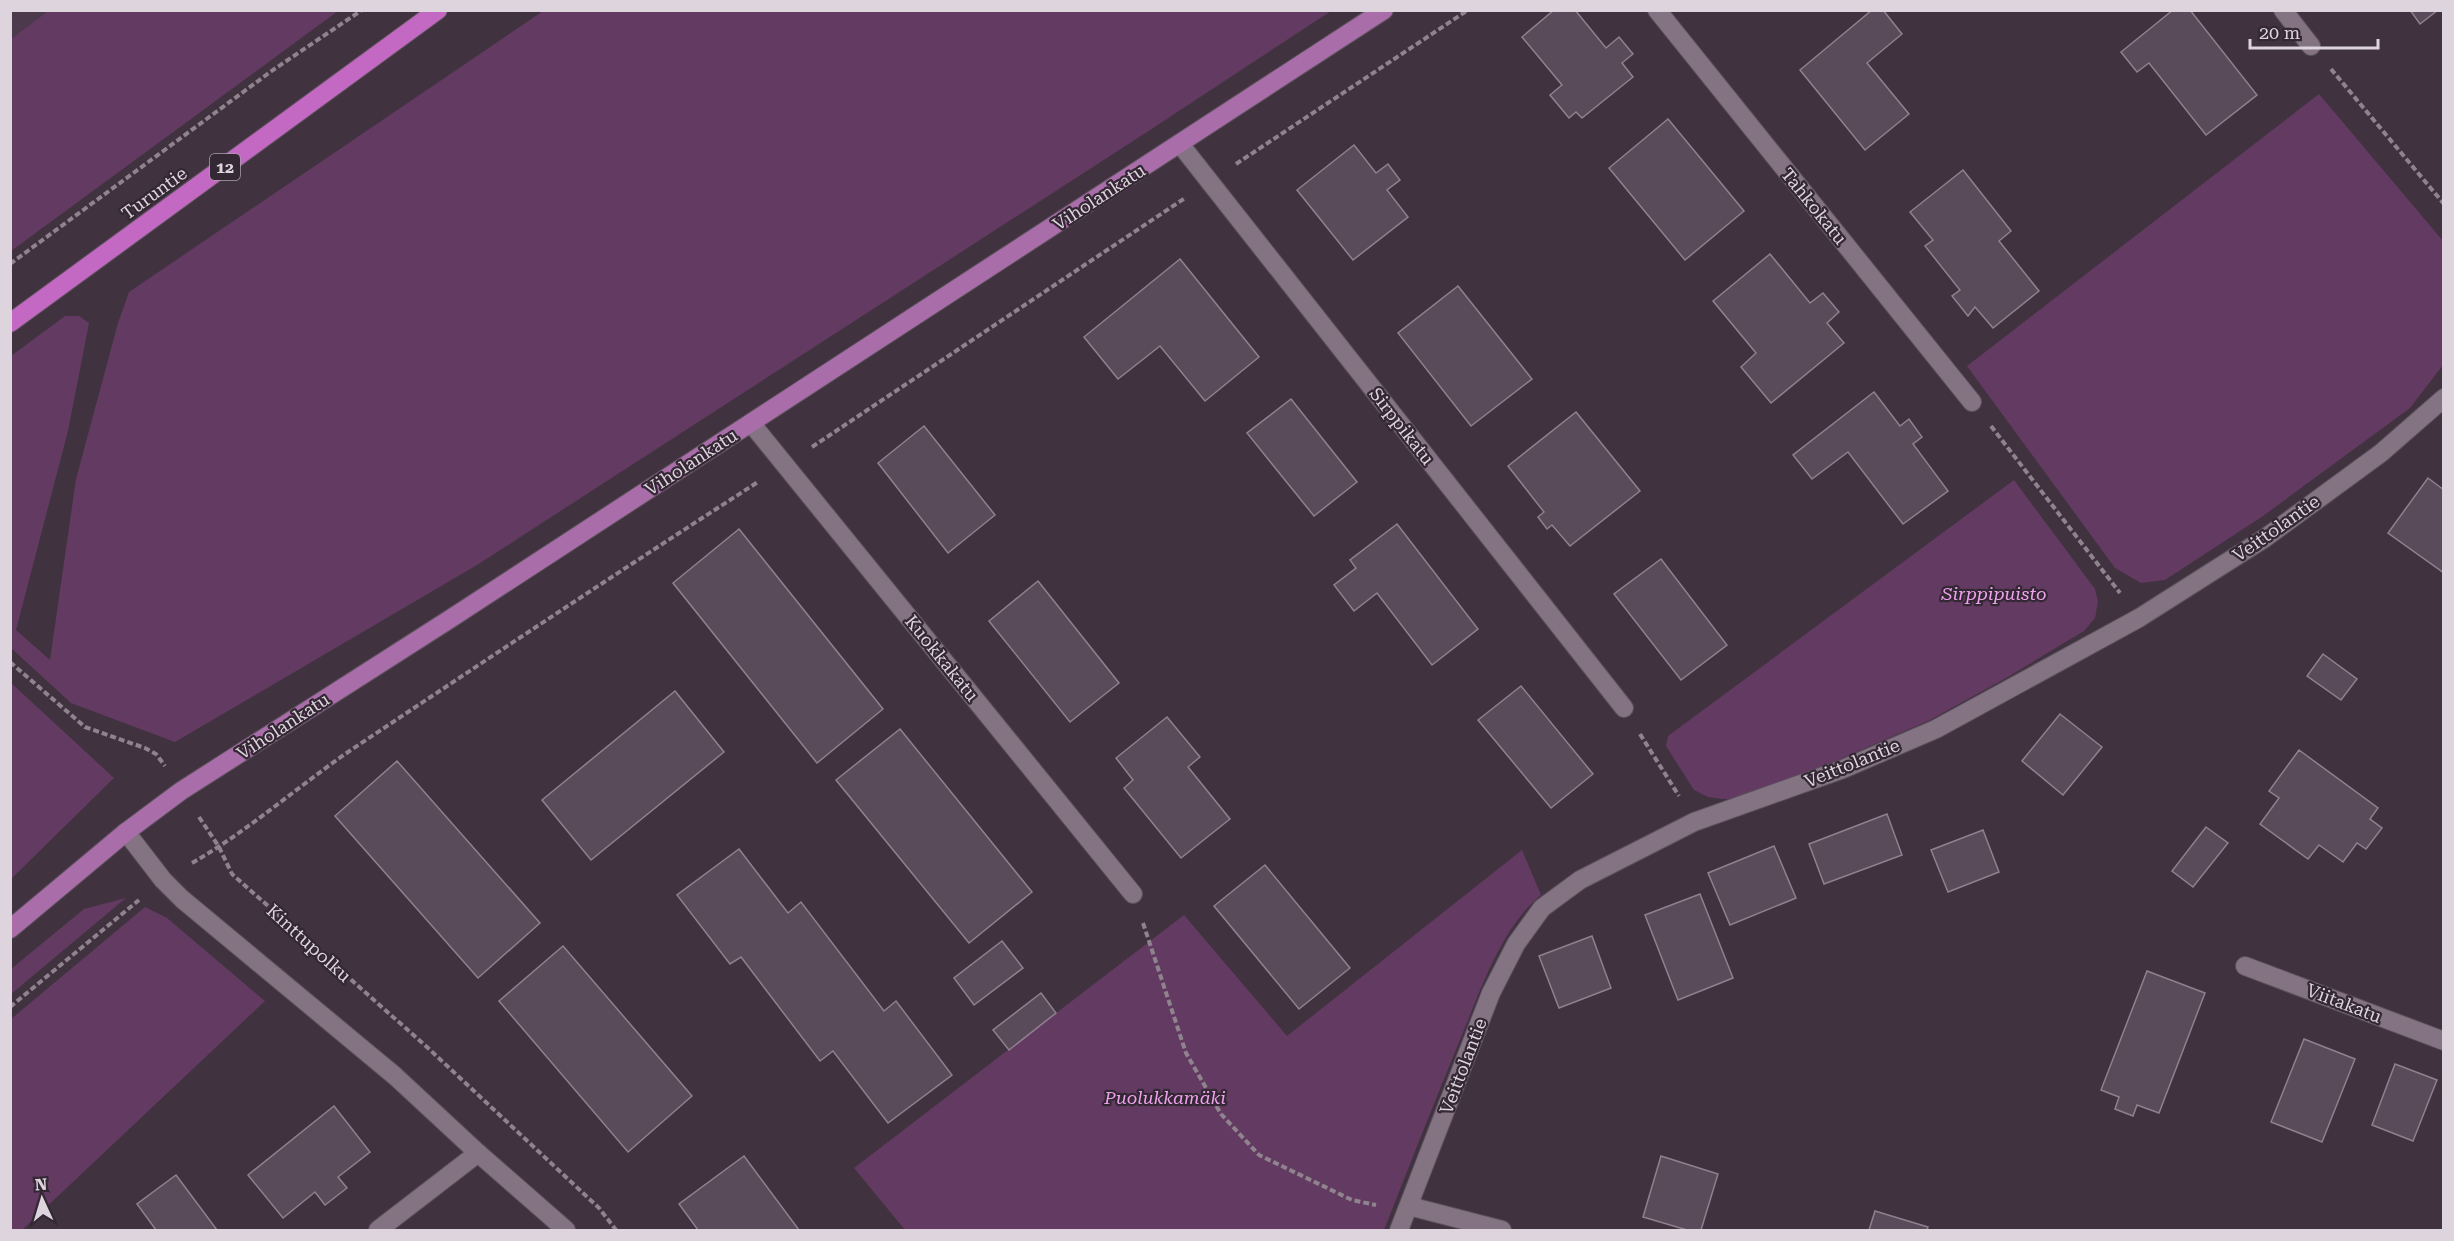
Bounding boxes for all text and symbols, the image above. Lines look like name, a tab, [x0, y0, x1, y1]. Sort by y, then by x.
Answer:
scale bar	[2250, 12, 2378, 50]
text: 20 m	[2259, 22, 2300, 43]
road number: 12	[210, 154, 240, 180]
street label: Viholankatu	[1049, 159, 1149, 235]
street label: Turuntie	[117, 162, 191, 224]
street label: Tahkokatu	[1777, 164, 1851, 248]
street label: Sirppikatu	[1365, 383, 1439, 469]
street label: Viholankatu	[641, 424, 741, 500]
street label: Veittolantie	[2229, 490, 2323, 566]
park label: Sirppipuisto	[1941, 583, 2046, 604]
street label: Kuokkakatu	[901, 611, 983, 705]
street label: Viholankatu	[233, 688, 333, 764]
street label: Veittolantie	[1801, 734, 1903, 792]
street label: Kinttupolku	[263, 900, 355, 986]
street label: Viitakatu	[2303, 979, 2385, 1027]
street label: Veittolantie	[1435, 1015, 1491, 1117]
park label: Puolukkamäki	[1103, 1087, 1226, 1108]
north arrow	[12, 1169, 72, 1229]
text: N	[34, 1175, 48, 1194]

